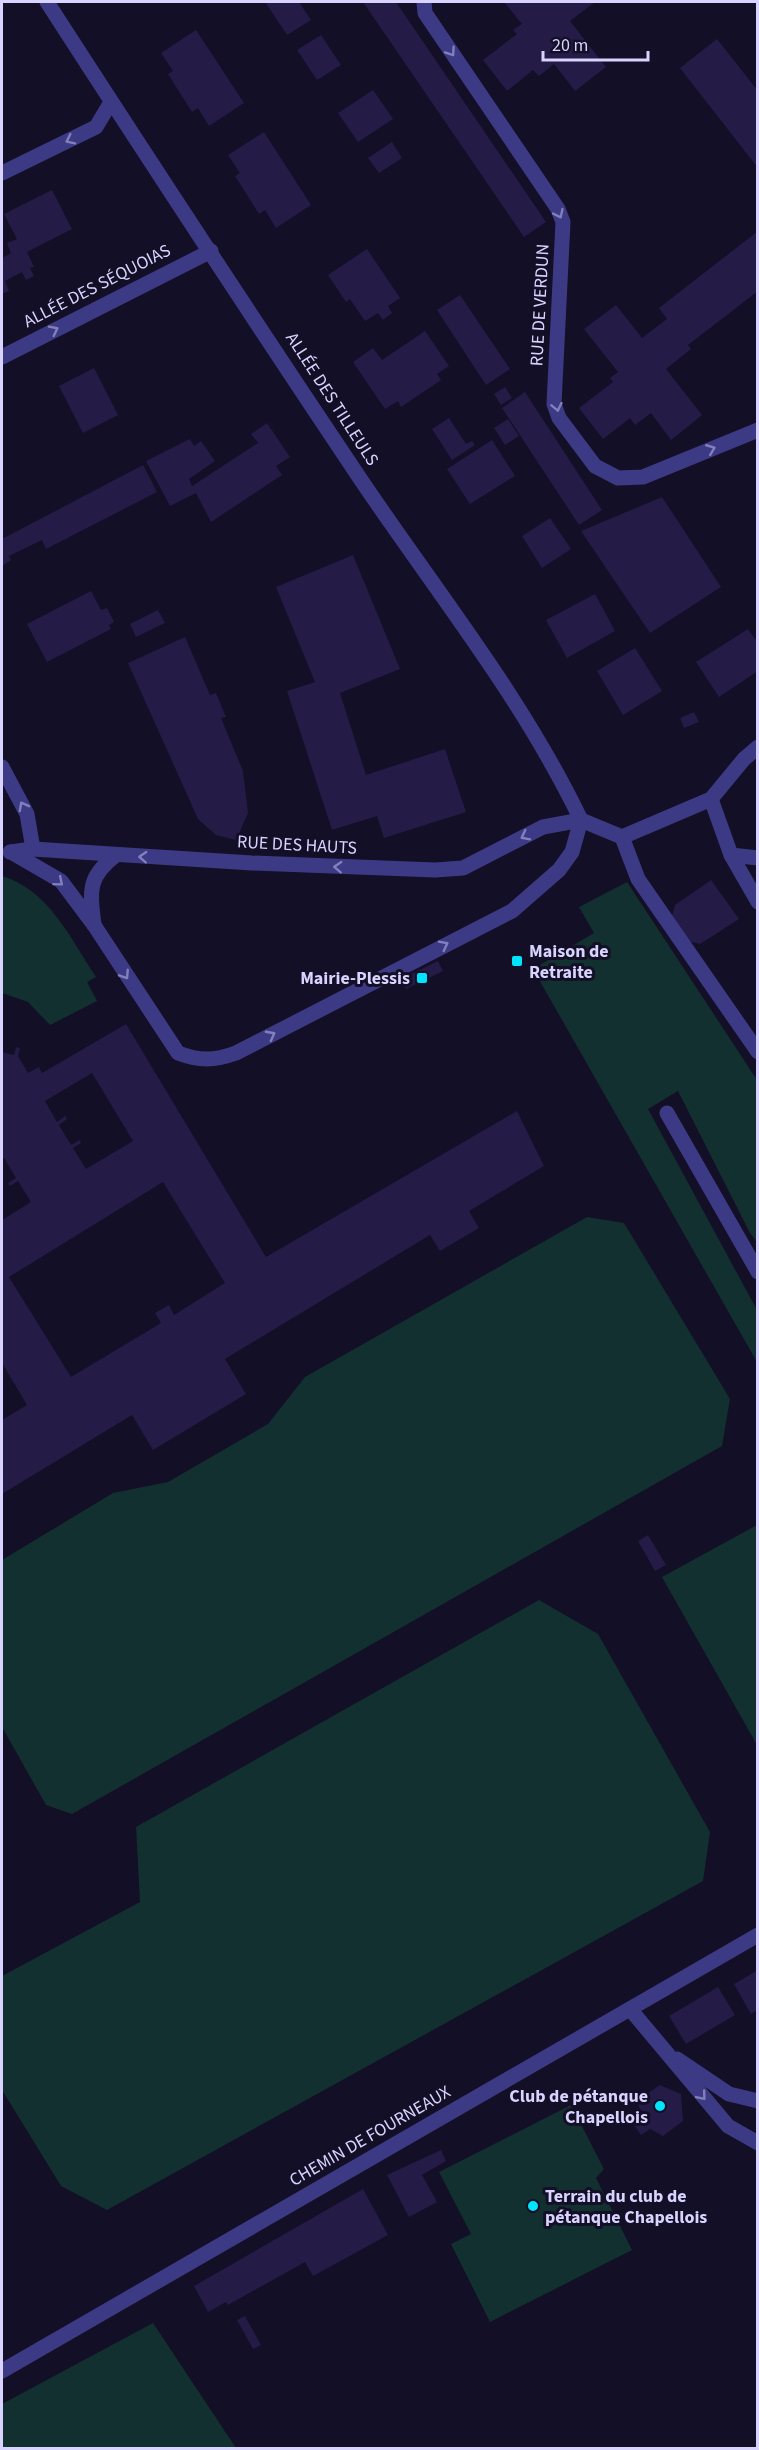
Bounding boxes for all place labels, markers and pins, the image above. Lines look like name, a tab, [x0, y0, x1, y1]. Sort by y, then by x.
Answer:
place label: Maison de Retraite	[529, 939, 609, 985]
marker: Maison de Retraite	[510, 954, 524, 968]
place label: Mairie-Plessis	[300, 966, 410, 991]
marker: Mairie-Plessis	[415, 971, 429, 985]
place label: Club de pétanque Chapellois	[509, 2084, 648, 2130]
marker: Club de pétanque Chapellois	[653, 2099, 667, 2113]
place label: Terrain du club de pétanque Chapellois	[545, 2184, 707, 2230]
marker: Terrain du club de pétanque Chapellois	[526, 2199, 540, 2213]

